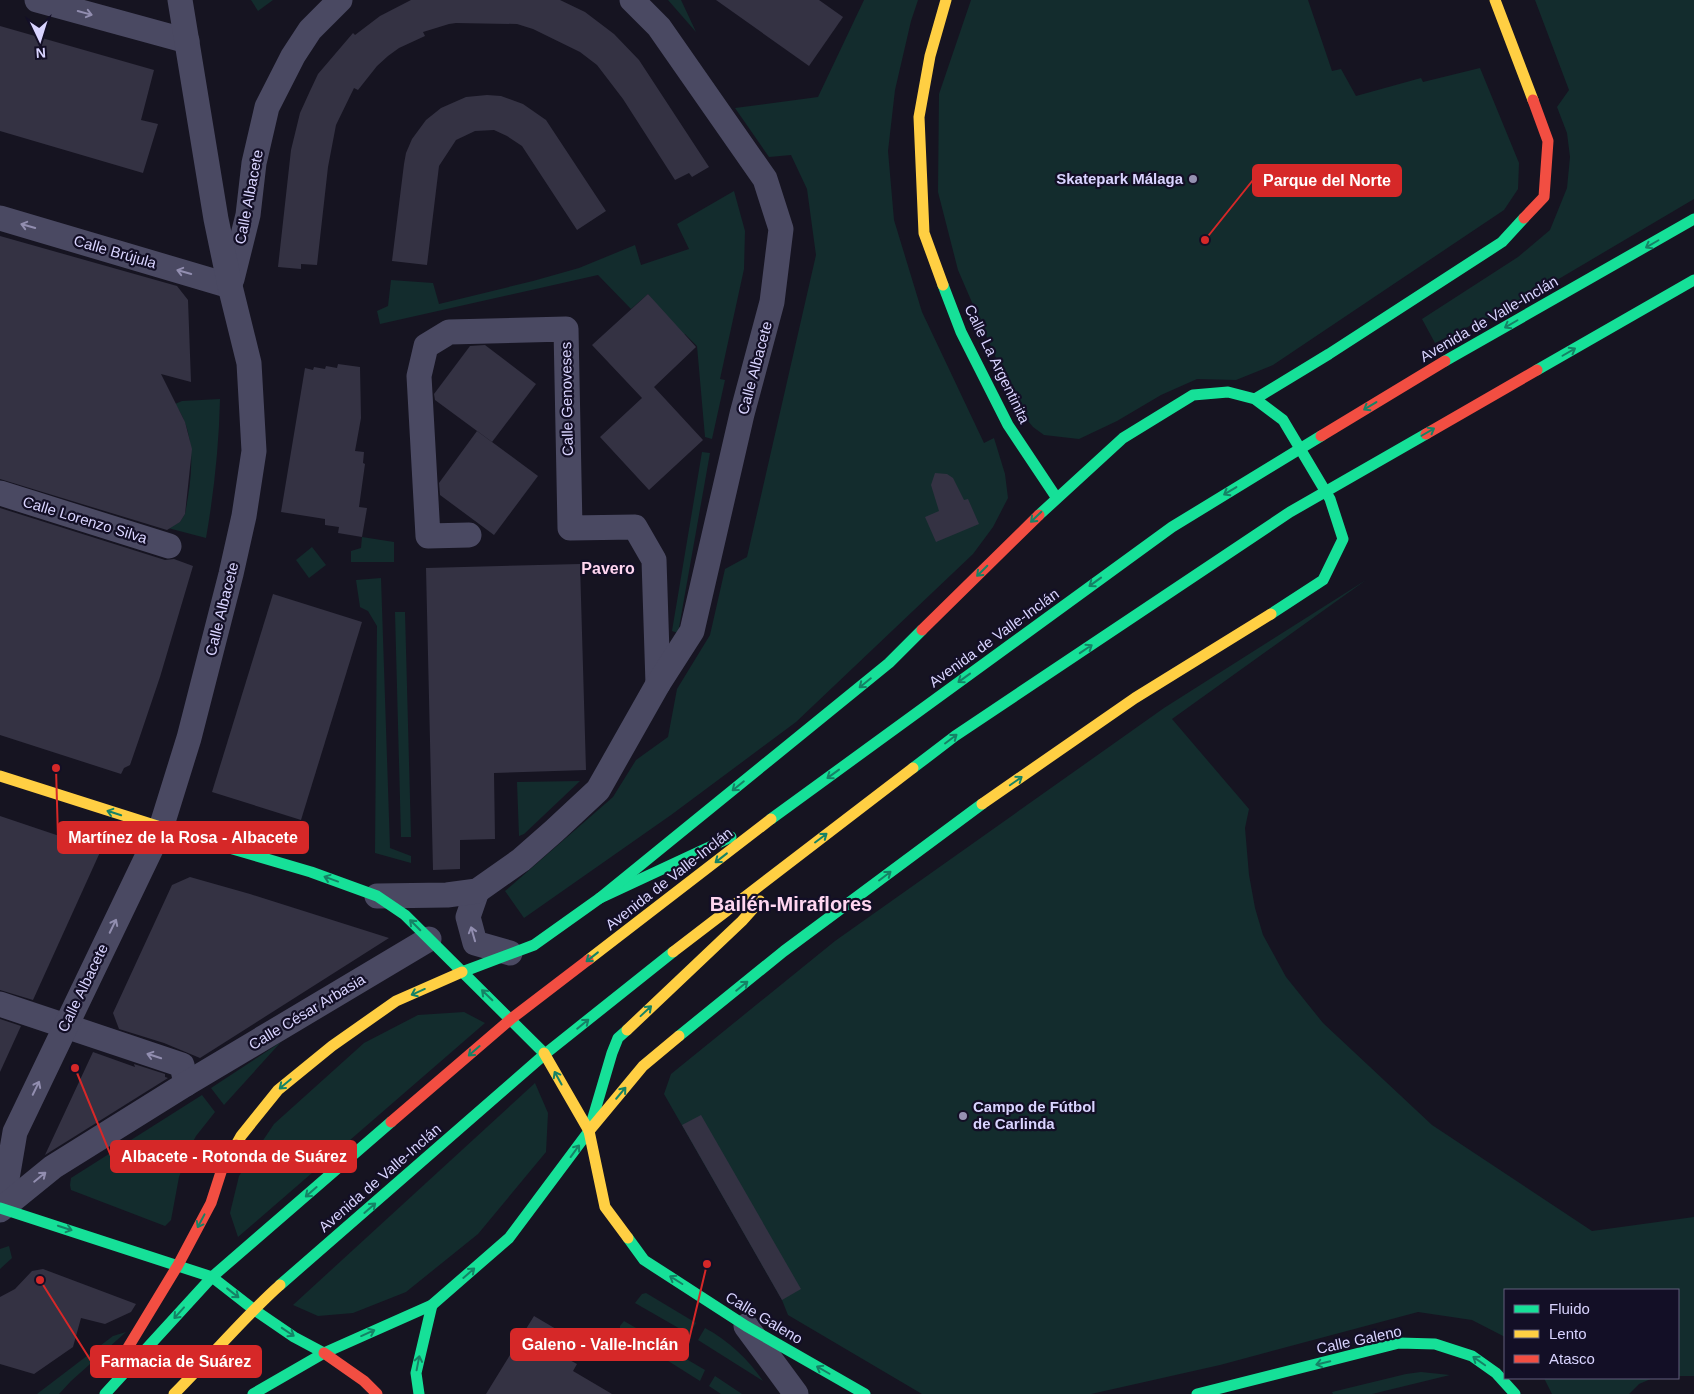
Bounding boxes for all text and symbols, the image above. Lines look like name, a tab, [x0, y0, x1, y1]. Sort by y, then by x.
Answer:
one-way arrow	[76, 9, 92, 18]
north arrow	[15, 15, 65, 65]
text: N	[35, 45, 47, 61]
street label: Calle Albacete	[231, 148, 266, 246]
callout: Parque del Norte	[1253, 165, 1401, 196]
place label: Skatepark Málaga	[1056, 170, 1184, 187]
text: Parque del Norte	[1263, 172, 1391, 189]
marker: Skatepark Málaga	[1187, 173, 1199, 185]
one-way arrow	[20, 220, 36, 230]
street label: Calle Brújula	[72, 232, 159, 272]
one-way arrow	[1645, 239, 1659, 249]
one-way arrow	[176, 266, 192, 276]
street label: Avenida de Valle-Inclán	[1417, 272, 1561, 365]
street label: Calle La Argentinita	[961, 302, 1034, 427]
street label: Calle Albacete	[734, 319, 775, 416]
one-way arrow	[1503, 319, 1518, 329]
street label: Calle Genoveses	[557, 342, 576, 456]
one-way arrow	[1562, 346, 1576, 356]
one-way arrow	[1364, 402, 1378, 412]
one-way arrow	[1421, 427, 1435, 437]
one-way arrow	[1223, 487, 1237, 497]
street label: Calle Lorenzo Silva	[21, 492, 150, 547]
one-way arrow	[1030, 511, 1042, 523]
street label: Calle Albacete	[202, 560, 241, 657]
district label: Pavero	[581, 560, 635, 577]
one-way arrow	[975, 565, 988, 577]
one-way arrow	[1089, 577, 1103, 588]
street label: Avenida de Valle-Inclán	[926, 585, 1062, 690]
one-way arrow	[1078, 643, 1092, 653]
one-way arrow	[957, 673, 971, 683]
one-way arrow	[858, 678, 871, 689]
one-way arrow	[944, 734, 958, 744]
one-way arrow	[826, 769, 840, 779]
one-way arrow	[1009, 776, 1023, 786]
one-way arrow	[732, 780, 745, 791]
one-way arrow	[107, 807, 123, 817]
callout: Martínez de la Rosa - Albacete	[58, 822, 308, 853]
street label: Avenida de Valle-Inclán	[602, 824, 735, 933]
text: Martínez de la Rosa - Albacete	[68, 829, 298, 846]
one-way arrow	[814, 832, 827, 843]
one-way arrow	[714, 853, 728, 863]
one-way arrow	[878, 871, 891, 882]
one-way arrow	[324, 874, 340, 883]
district label: Bailén-Miraflores	[710, 893, 872, 915]
one-way arrow	[109, 919, 118, 934]
one-way arrow	[409, 919, 421, 931]
one-way arrow	[467, 927, 477, 943]
street label: Calle Albacete	[54, 941, 111, 1035]
one-way arrow	[585, 952, 599, 962]
street label: Calle César Arbasia	[246, 970, 368, 1053]
one-way arrow	[735, 980, 748, 991]
one-way arrow	[411, 987, 426, 997]
one-way arrow	[480, 989, 493, 1001]
one-way arrow	[640, 1005, 653, 1017]
one-way arrow	[576, 1018, 589, 1029]
one-way arrow	[468, 1045, 481, 1056]
one-way arrow	[147, 1051, 163, 1060]
one-way arrow	[553, 1070, 563, 1085]
one-way arrow	[279, 1079, 292, 1090]
one-way arrow	[31, 1081, 41, 1096]
one-way arrow	[615, 1087, 626, 1100]
place label: Campo de Fútbol de Carlinda	[973, 1098, 1096, 1132]
marker: Campo de Fútbol de Carlinda	[957, 1110, 969, 1122]
street label: Avenida de Valle-Inclán	[315, 1120, 444, 1235]
callout: Albacete - Rotonda de Suárez	[111, 1141, 356, 1172]
one-way arrow	[570, 1144, 580, 1158]
text: Albacete - Rotonda de Suárez	[121, 1148, 347, 1165]
one-way arrow	[33, 1172, 46, 1183]
one-way arrow	[305, 1186, 318, 1197]
one-way arrow	[363, 1202, 376, 1213]
one-way arrow	[196, 1213, 205, 1228]
one-way arrow	[57, 1224, 73, 1234]
one-way arrow	[462, 1268, 475, 1279]
one-way arrow	[670, 1274, 684, 1284]
one-way arrow	[226, 1288, 240, 1298]
street label: Calle Galeno	[723, 1288, 806, 1347]
legend	[1504, 1289, 1679, 1379]
text: Fluido	[1549, 1300, 1590, 1317]
one-way arrow	[174, 1306, 185, 1319]
street label: Calle Galeno	[1315, 1322, 1403, 1357]
text: Lento	[1549, 1325, 1587, 1342]
one-way arrow	[360, 1327, 375, 1337]
one-way arrow	[280, 1328, 294, 1338]
callout: Galeno - Valle-Inclán	[511, 1329, 688, 1360]
text: Galeno - Valle-Inclán	[522, 1336, 678, 1353]
callout: Farmacia de Suárez	[91, 1346, 261, 1377]
text: Atasco	[1549, 1350, 1595, 1367]
text: Farmacia de Suárez	[101, 1353, 251, 1370]
one-way arrow	[414, 1355, 424, 1371]
one-way arrow	[1473, 1356, 1487, 1366]
one-way arrow	[1315, 1358, 1331, 1368]
one-way arrow	[816, 1365, 831, 1374]

